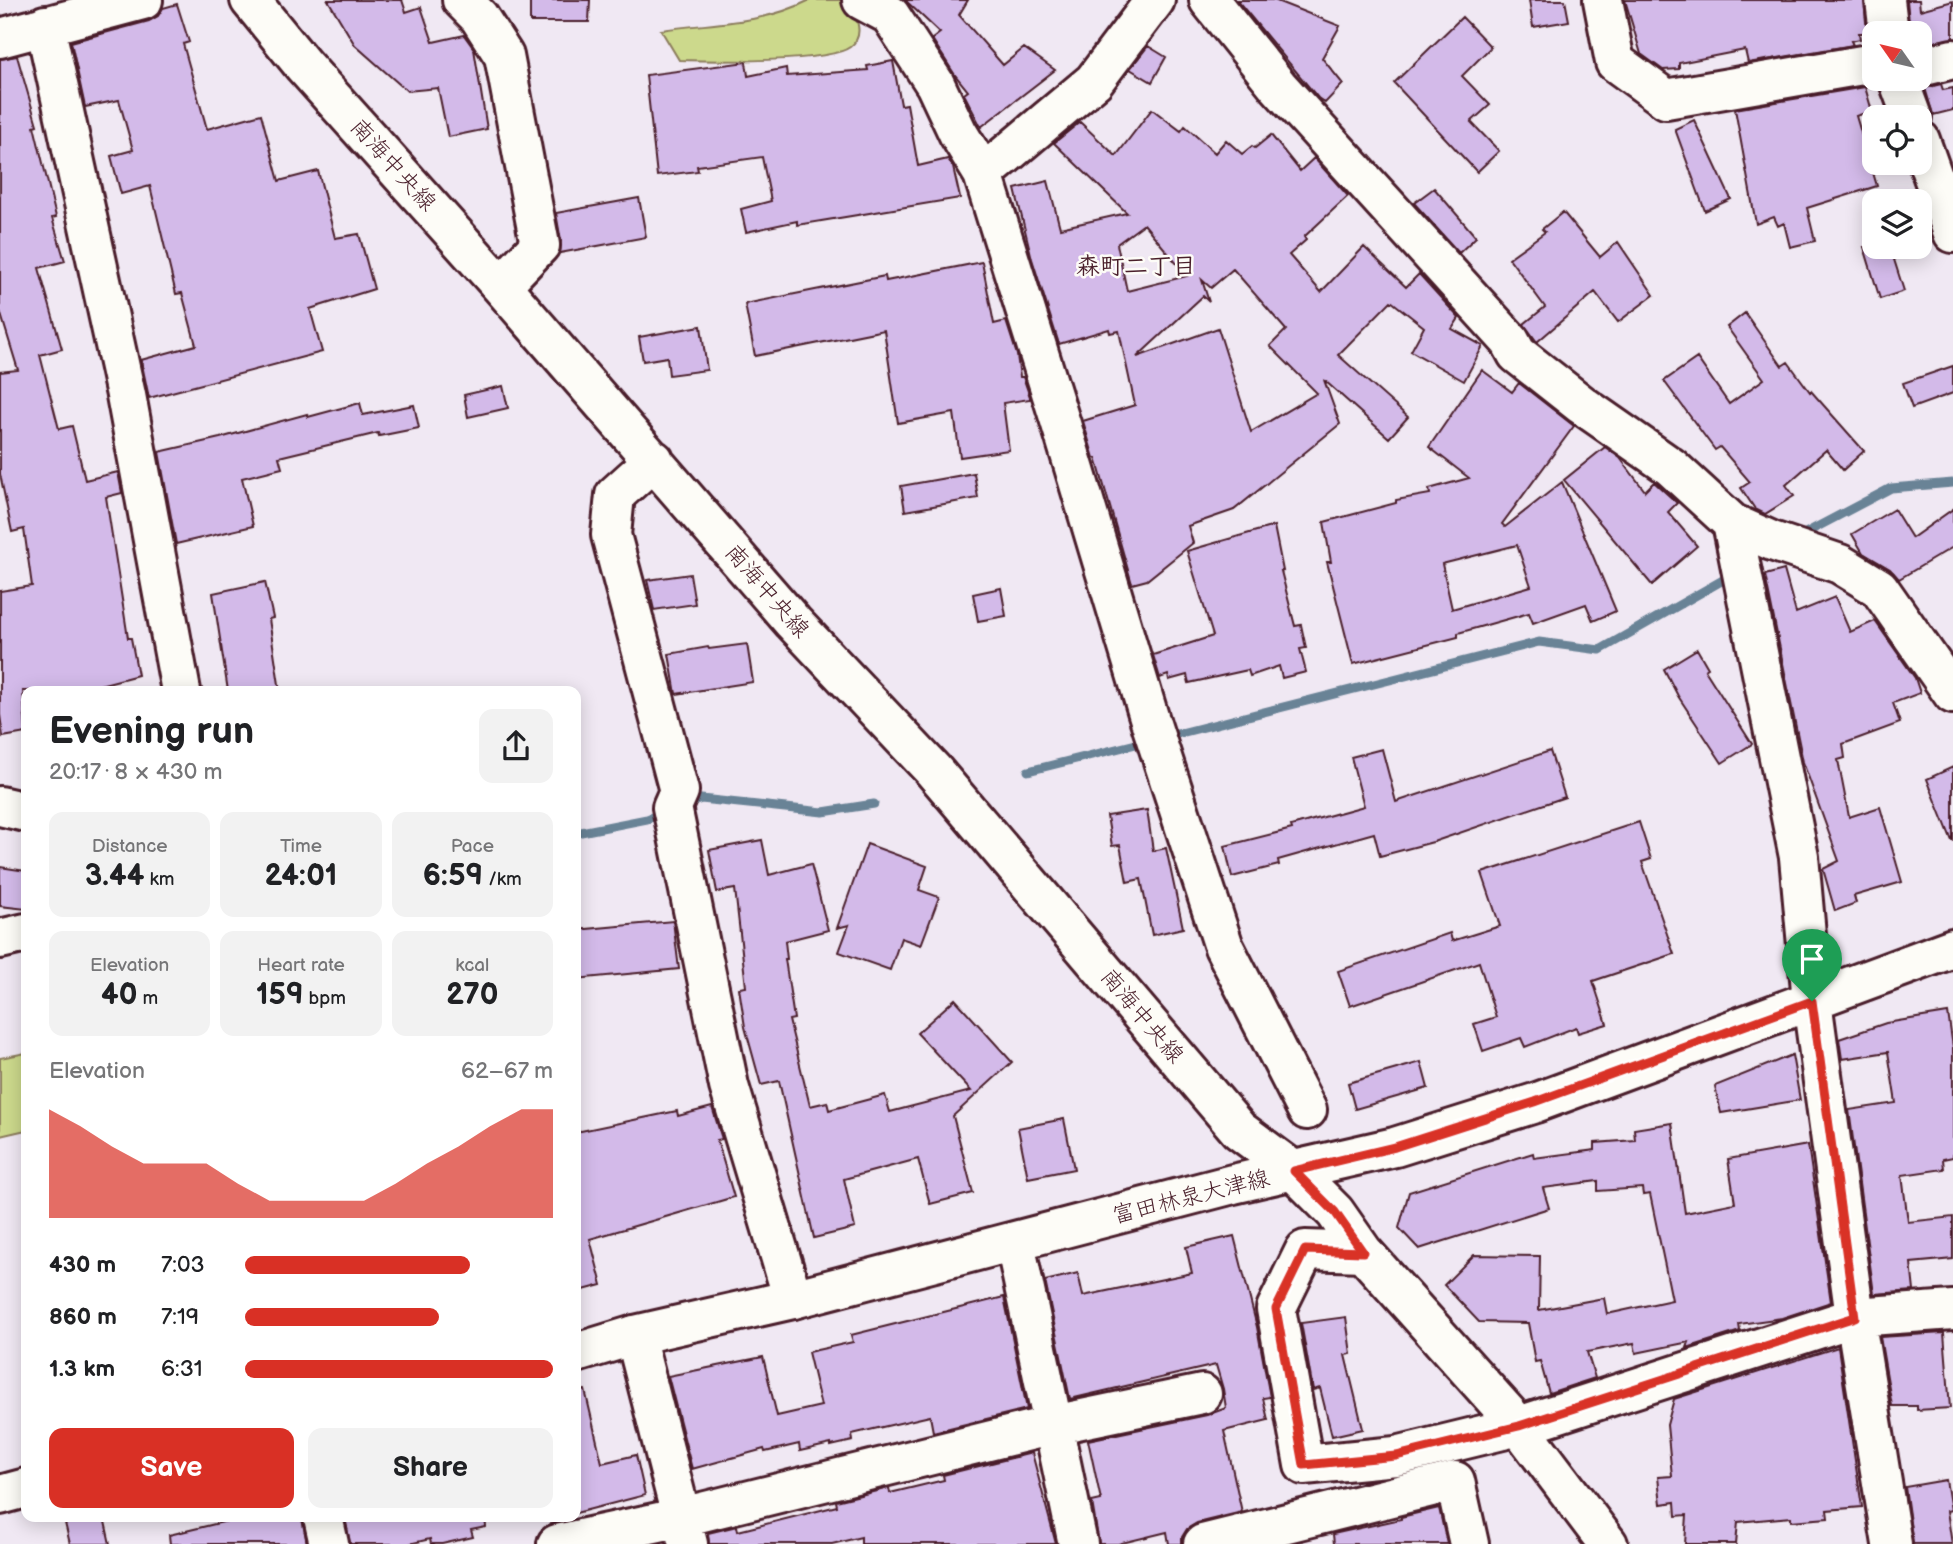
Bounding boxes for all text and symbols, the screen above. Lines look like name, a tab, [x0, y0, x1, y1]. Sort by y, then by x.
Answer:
north arrow	[1862, 21, 1932, 91]
map controls	[1862, 21, 1932, 259]
button: locate	[1862, 105, 1932, 175]
street label: 南海中央線	[344, 113, 442, 217]
button: layers	[1862, 189, 1932, 259]
district label: 森町二丁目	[1076, 252, 1196, 281]
street label: 南海中央線	[719, 538, 815, 644]
text: Evening run	[49, 709, 254, 754]
button: share	[479, 709, 553, 783]
text: 20:17 · 8 × 430 m	[49, 758, 223, 786]
text: Distance	[92, 835, 168, 858]
text: Time	[280, 835, 322, 858]
text: Pace	[451, 835, 494, 858]
text: 3.44	[85, 858, 144, 894]
text: 24:01	[264, 858, 337, 894]
text: 6:59	[423, 858, 483, 894]
text: km	[144, 868, 174, 891]
text: /km	[483, 868, 522, 891]
pin	[1782, 929, 1842, 1001]
icon: arrive	[1793, 940, 1831, 978]
text: Elevation	[90, 954, 169, 977]
text: Heart rate	[257, 954, 345, 977]
text: kcal	[455, 954, 489, 977]
street label: 南海中央線	[1094, 963, 1190, 1069]
text: 40	[101, 977, 137, 1013]
text: 159	[256, 977, 303, 1013]
text: 270	[446, 977, 499, 1013]
text: m	[137, 987, 158, 1010]
text: bpm	[303, 987, 346, 1010]
text: Elevation	[49, 1057, 145, 1085]
text: 62–67 m	[461, 1057, 553, 1085]
street label: 富田林泉大津線	[1110, 1164, 1272, 1230]
text: 430 m	[49, 1251, 116, 1279]
text: 7:03	[161, 1251, 205, 1279]
text: 860 m	[49, 1303, 117, 1331]
text: 7:19	[161, 1303, 199, 1331]
text: 1.3 km	[49, 1355, 115, 1383]
text: 6:31	[161, 1355, 203, 1383]
button: Save	[49, 1428, 294, 1508]
button: Share	[308, 1428, 553, 1508]

